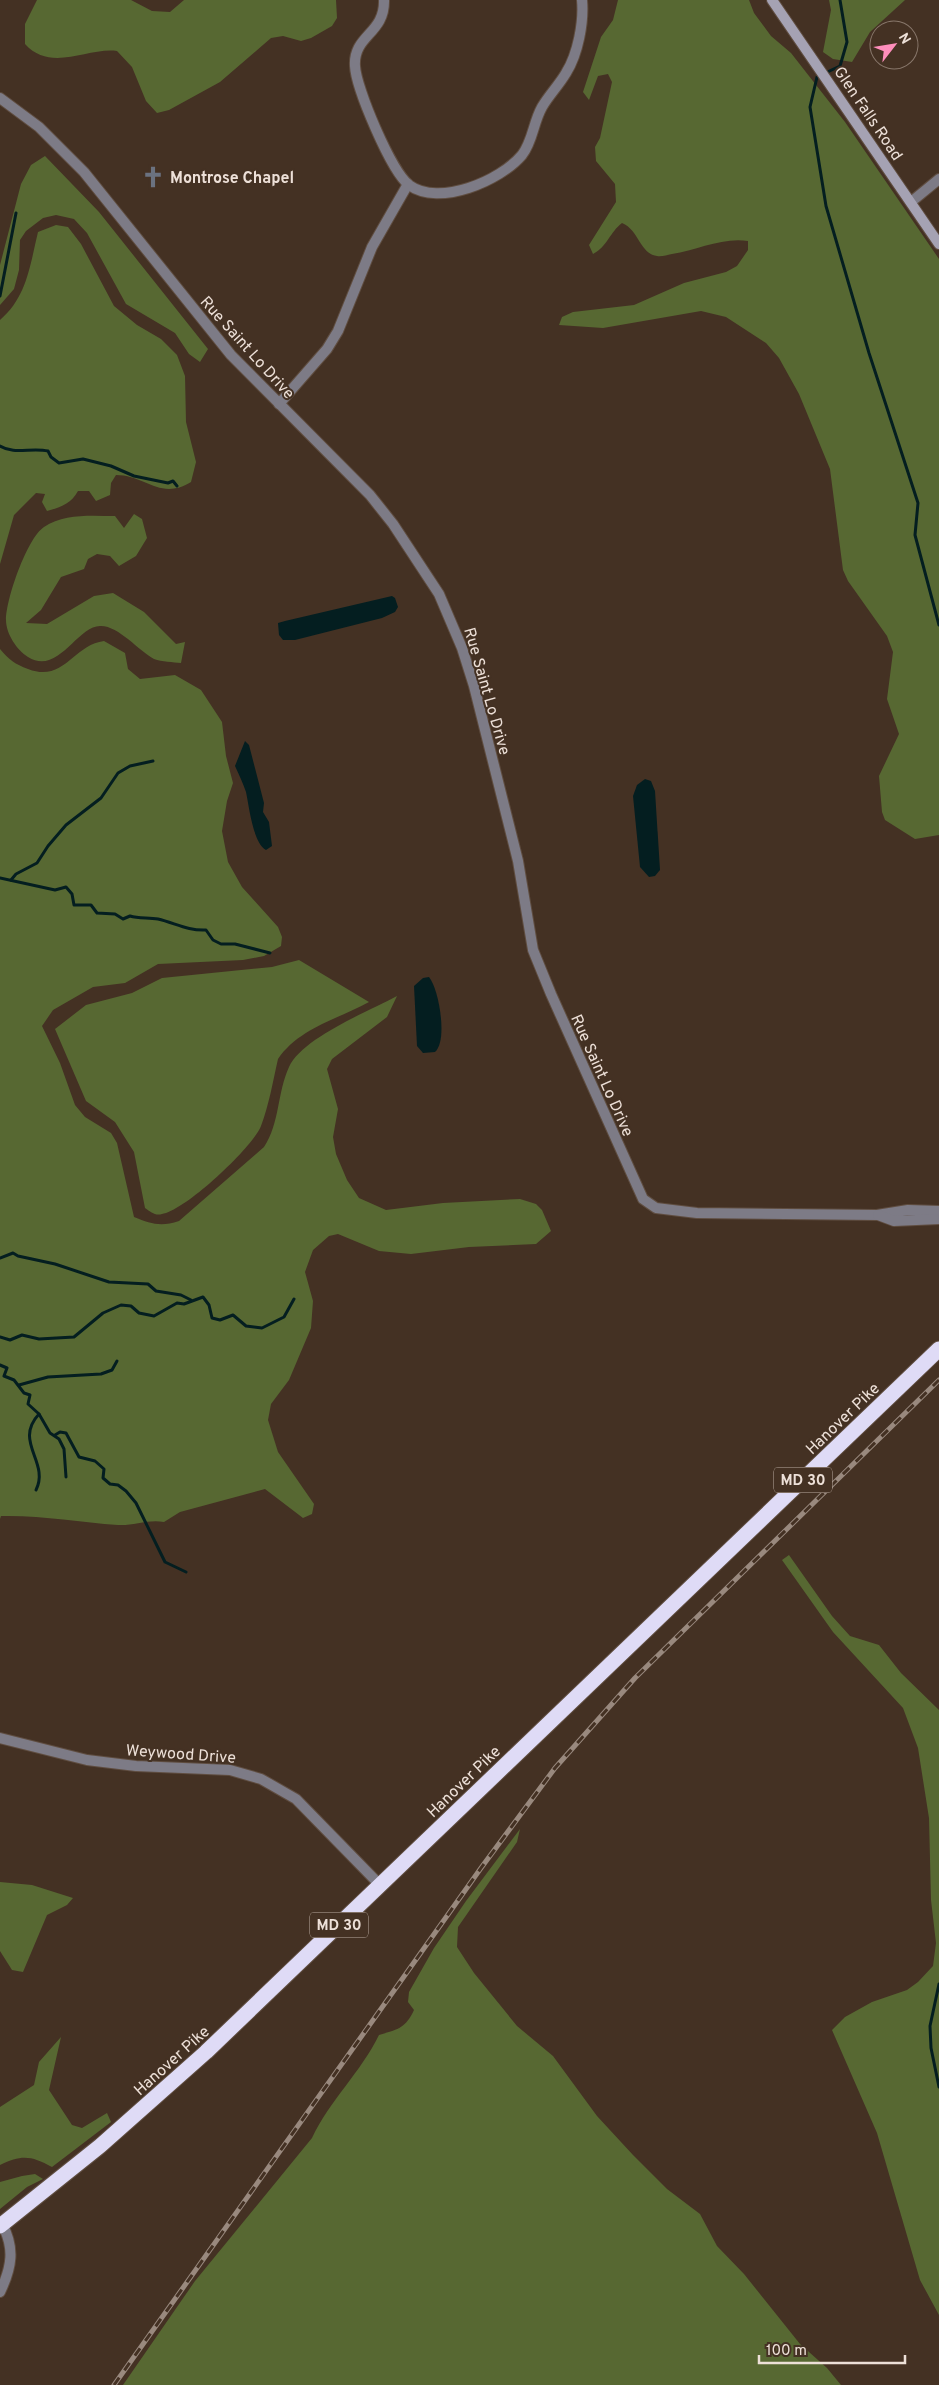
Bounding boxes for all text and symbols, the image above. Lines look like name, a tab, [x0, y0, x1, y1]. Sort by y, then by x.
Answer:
north arrow	[869, 20, 919, 70]
text: N	[894, 30, 914, 48]
street label: Glen Falls Road	[828, 63, 906, 165]
church icon: Montrose Chapel	[140, 164, 166, 190]
place label: Montrose Chapel	[170, 169, 294, 189]
street label: Rue Saint Lo Drive	[195, 293, 298, 404]
street label: Rue Saint Lo Drive	[458, 625, 514, 758]
street label: Rue Saint Lo Drive	[565, 1012, 637, 1140]
street label: Hanover Pike	[802, 1379, 885, 1460]
road number: MD 30	[774, 1468, 832, 1492]
street label: Weywood Drive	[125, 1741, 237, 1769]
street label: Hanover Pike	[423, 1742, 506, 1823]
road number: MD 30	[310, 1912, 368, 1938]
street label: Hanover Pike	[130, 2022, 214, 2101]
scale bar	[759, 2332, 905, 2364]
text: 100 m	[766, 2342, 807, 2361]

